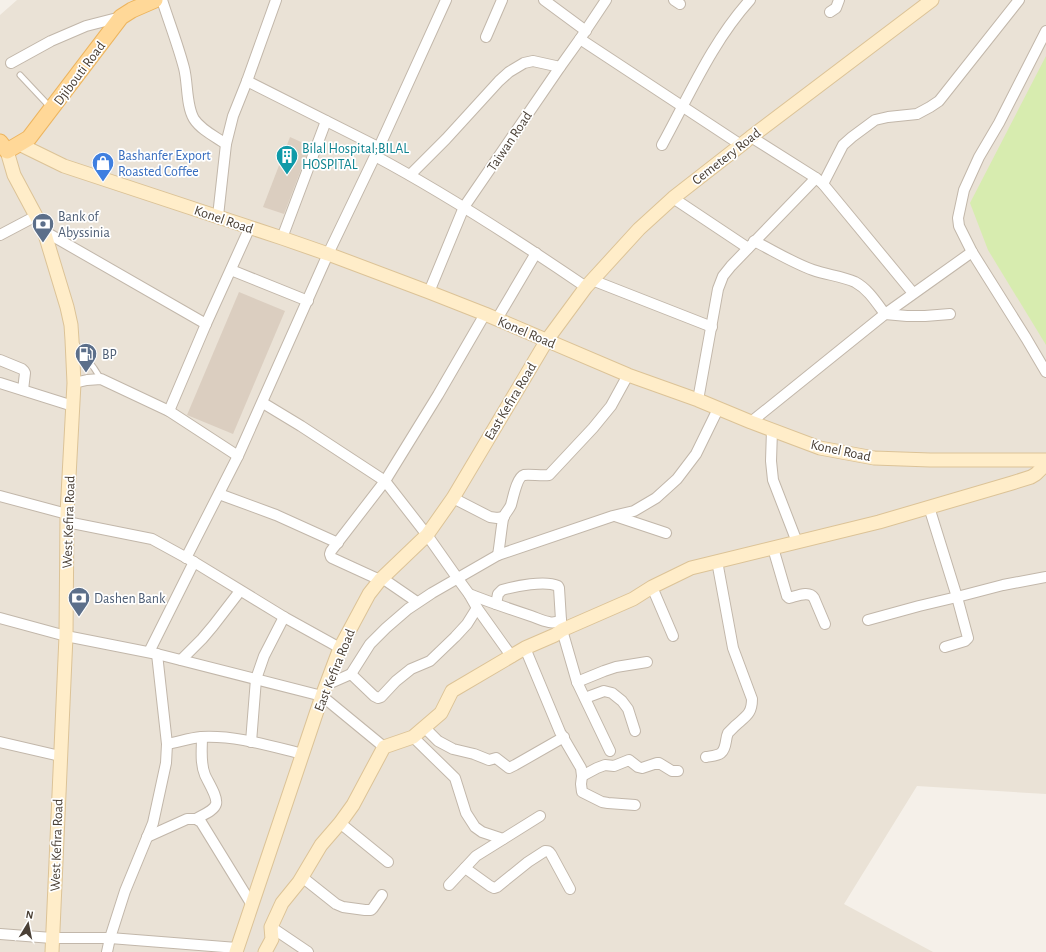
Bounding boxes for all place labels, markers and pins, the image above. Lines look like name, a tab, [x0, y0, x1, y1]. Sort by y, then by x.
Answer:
place label: Bilal Hospital;BILAL HOSPITAL	[302, 142, 409, 172]
building icon: Bilal Hospital;BILAL HOSPITAL	[274, 143, 300, 176]
place label: Bashanfer Export Roasted Coffee	[118, 149, 211, 179]
shop icon: Bashanfer Export Roasted Coffee	[90, 150, 116, 183]
place label: Bank of Abyssinia	[58, 210, 110, 240]
bank icon: Bank of Abyssinia	[30, 211, 56, 244]
fuel station icon: BP	[73, 341, 99, 374]
place label: BP	[102, 348, 117, 362]
bank icon: Dashen Bank	[66, 585, 92, 618]
place label: Dashen Bank	[94, 592, 166, 606]

